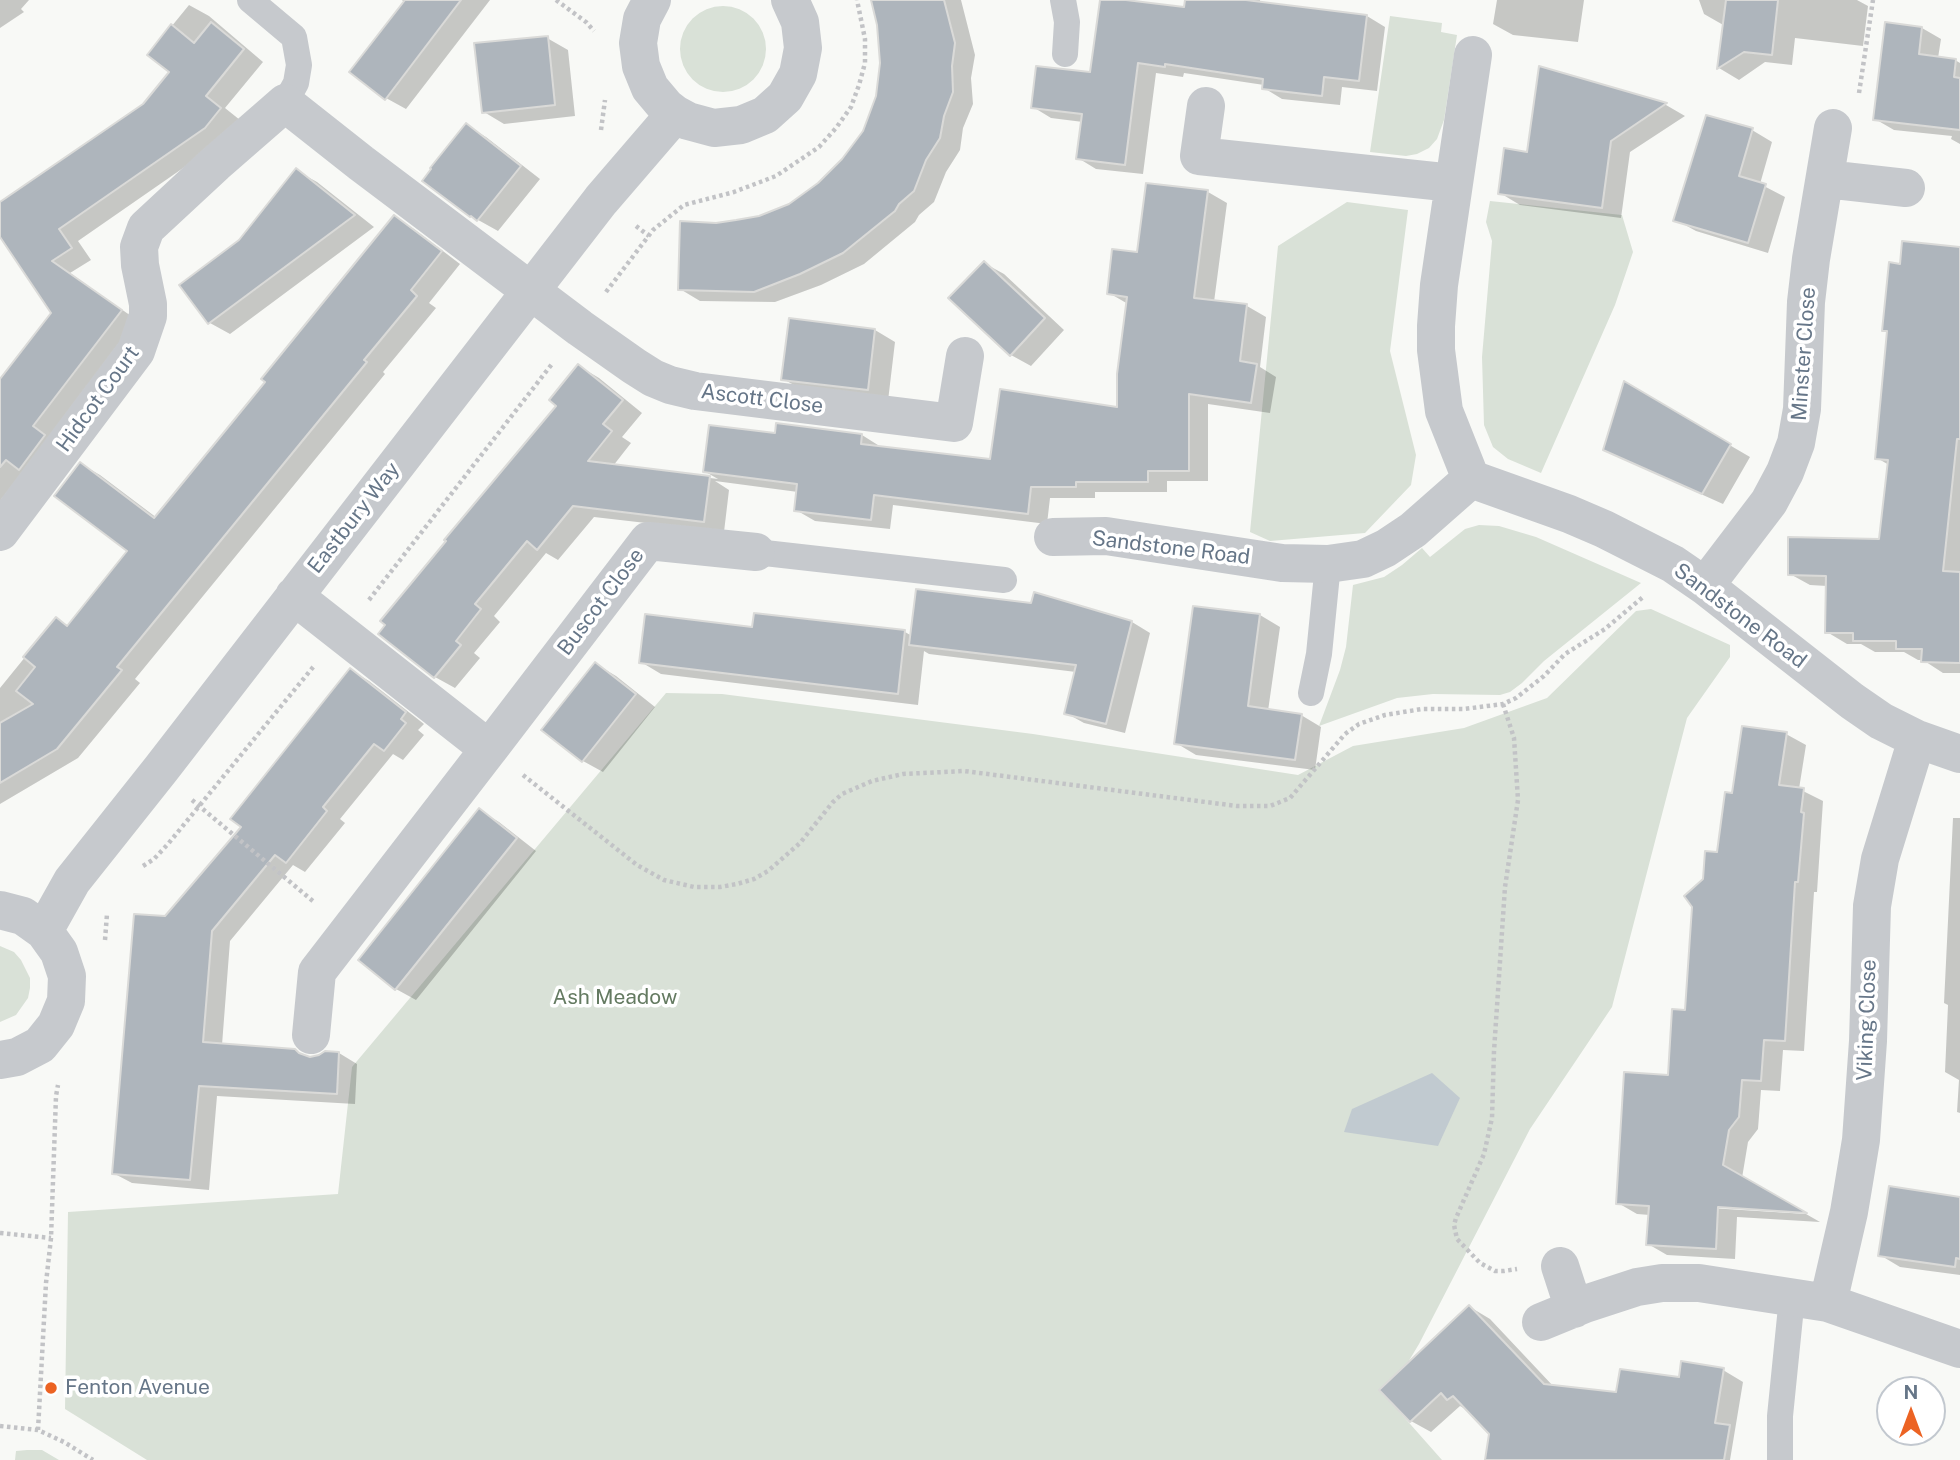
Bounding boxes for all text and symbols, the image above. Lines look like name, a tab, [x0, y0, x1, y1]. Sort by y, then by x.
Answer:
street label: Minster Close	[1787, 286, 1821, 422]
street label: Hidcot Court	[51, 341, 145, 457]
street label: Ascott Close	[699, 379, 825, 419]
street label: Eastbury Way	[303, 457, 405, 579]
street label: Sandstone Road	[1090, 526, 1252, 570]
street label: Buscot Close	[553, 543, 649, 661]
street label: Sandstone Road	[1669, 558, 1811, 674]
street label: Viking Close	[1852, 959, 1882, 1081]
park label: Ash Meadow	[553, 985, 677, 1011]
place label: Fenton Avenue	[65, 1375, 210, 1401]
north arrow	[1876, 1376, 1946, 1446]
marker: Fenton Avenue	[43, 1380, 59, 1396]
text: N	[1904, 1381, 1918, 1403]

